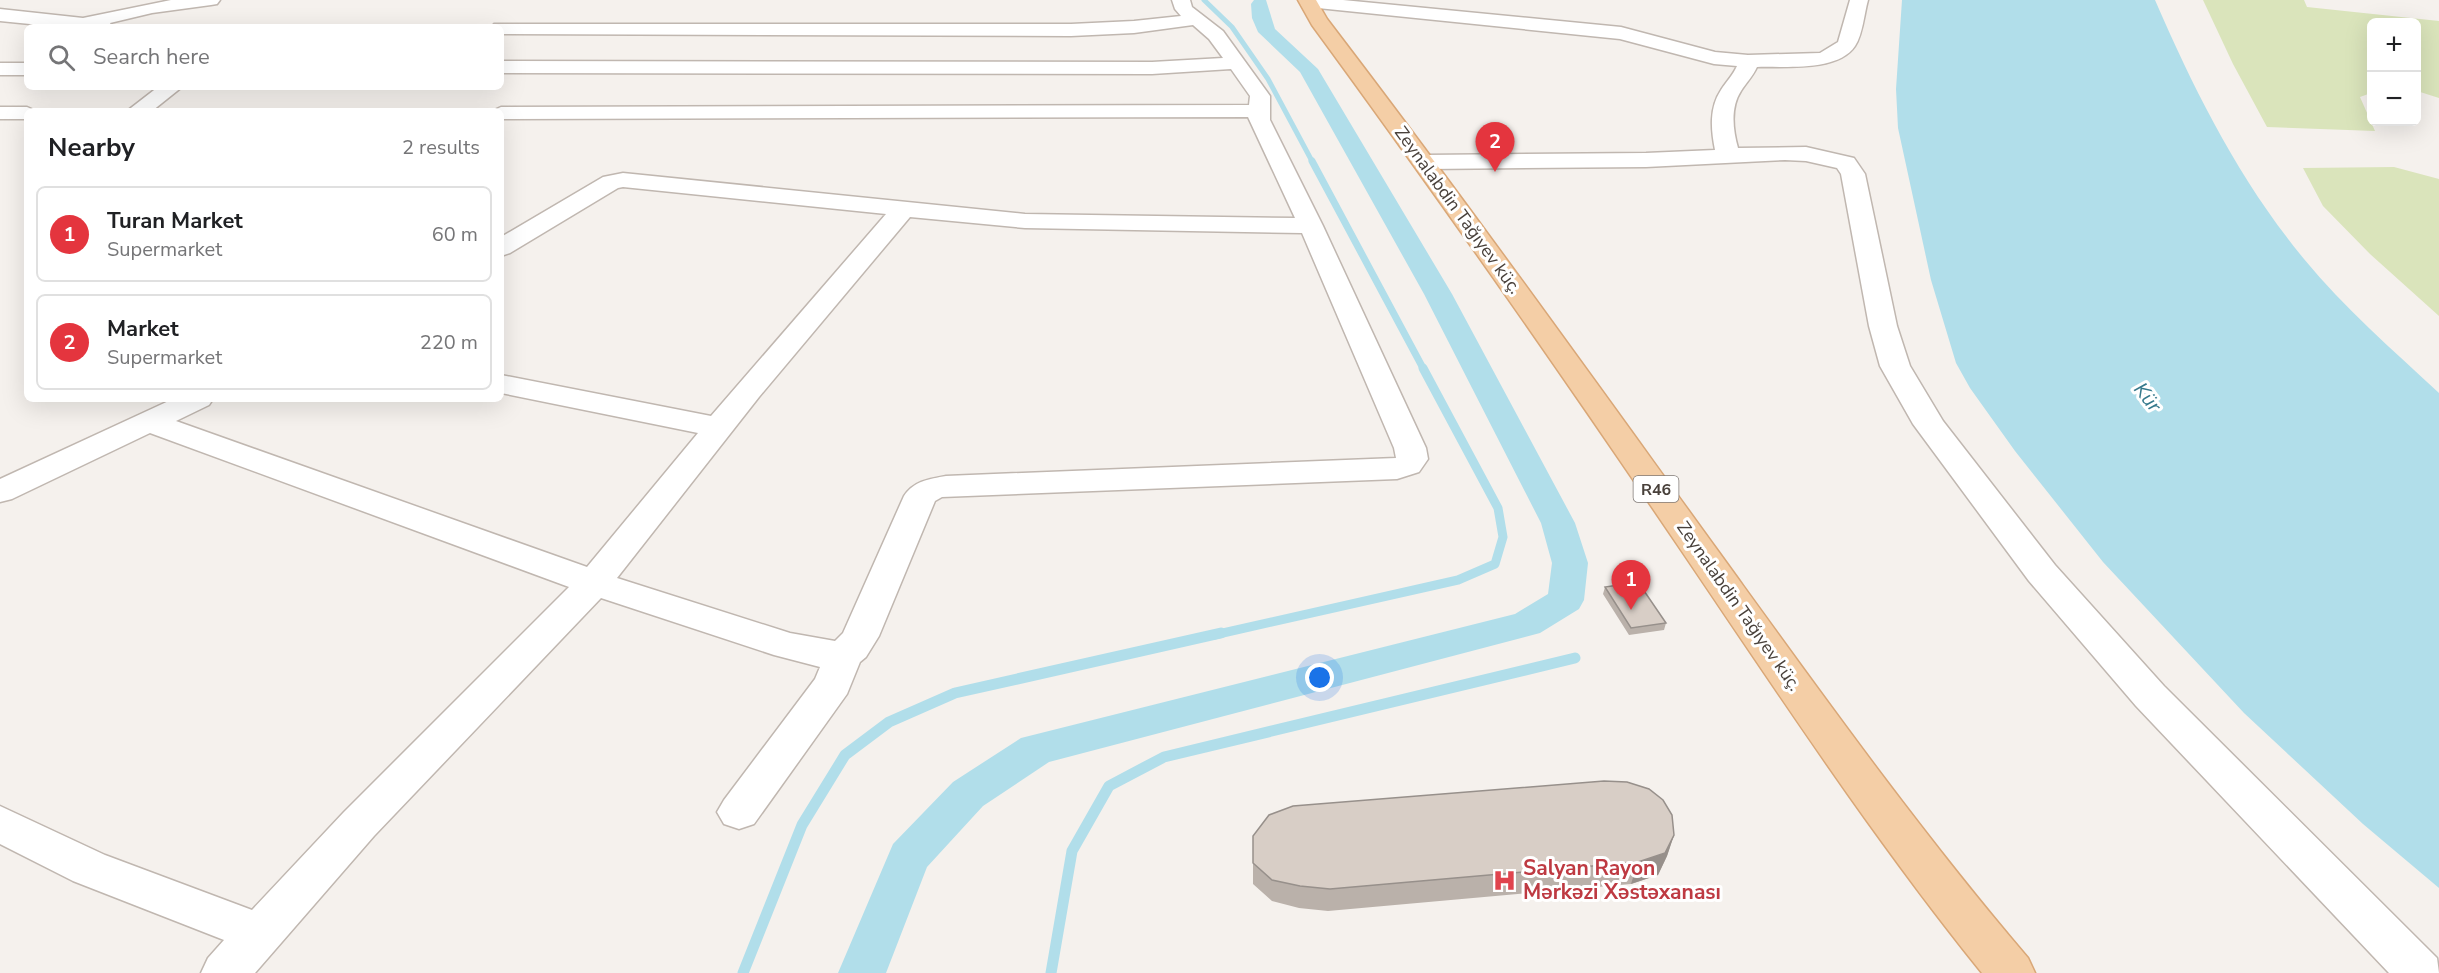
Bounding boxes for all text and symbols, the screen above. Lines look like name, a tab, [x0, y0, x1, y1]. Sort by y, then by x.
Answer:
map controls	[2367, 18, 2421, 126]
button: +	[2367, 18, 2421, 72]
search box	[24, 24, 504, 90]
icon: search	[45, 41, 78, 74]
text: Search here	[93, 42, 210, 72]
button: −	[2367, 72, 2421, 126]
street label: Zeynalabdin Tağıyev küç.	[1389, 121, 1527, 299]
pin: 2	[1476, 122, 1514, 172]
text: Nearby	[48, 130, 135, 165]
text: 2 results	[402, 134, 480, 161]
text: Turan Market	[107, 206, 243, 236]
text: 1	[64, 221, 76, 248]
text: 60 m	[432, 221, 478, 248]
text: Supermarket	[107, 236, 222, 263]
text: Market	[107, 314, 179, 344]
text: 2	[64, 329, 76, 356]
text: 220 m	[420, 329, 478, 356]
text: Supermarket	[107, 344, 222, 371]
water label: Kür	[2128, 377, 2168, 418]
road number: R46	[1634, 476, 1678, 502]
street label: Zeynalabdin Tağıyev küç.	[1671, 517, 1807, 695]
pin: 1	[1612, 560, 1650, 610]
your location	[1305, 663, 1334, 692]
place label: Salyan Rayon Mərkəzi Xəstəxanası	[1523, 854, 1721, 906]
hospital icon: Salyan Rayon Mərkəzi Xəstəxanası	[1492, 867, 1518, 893]

